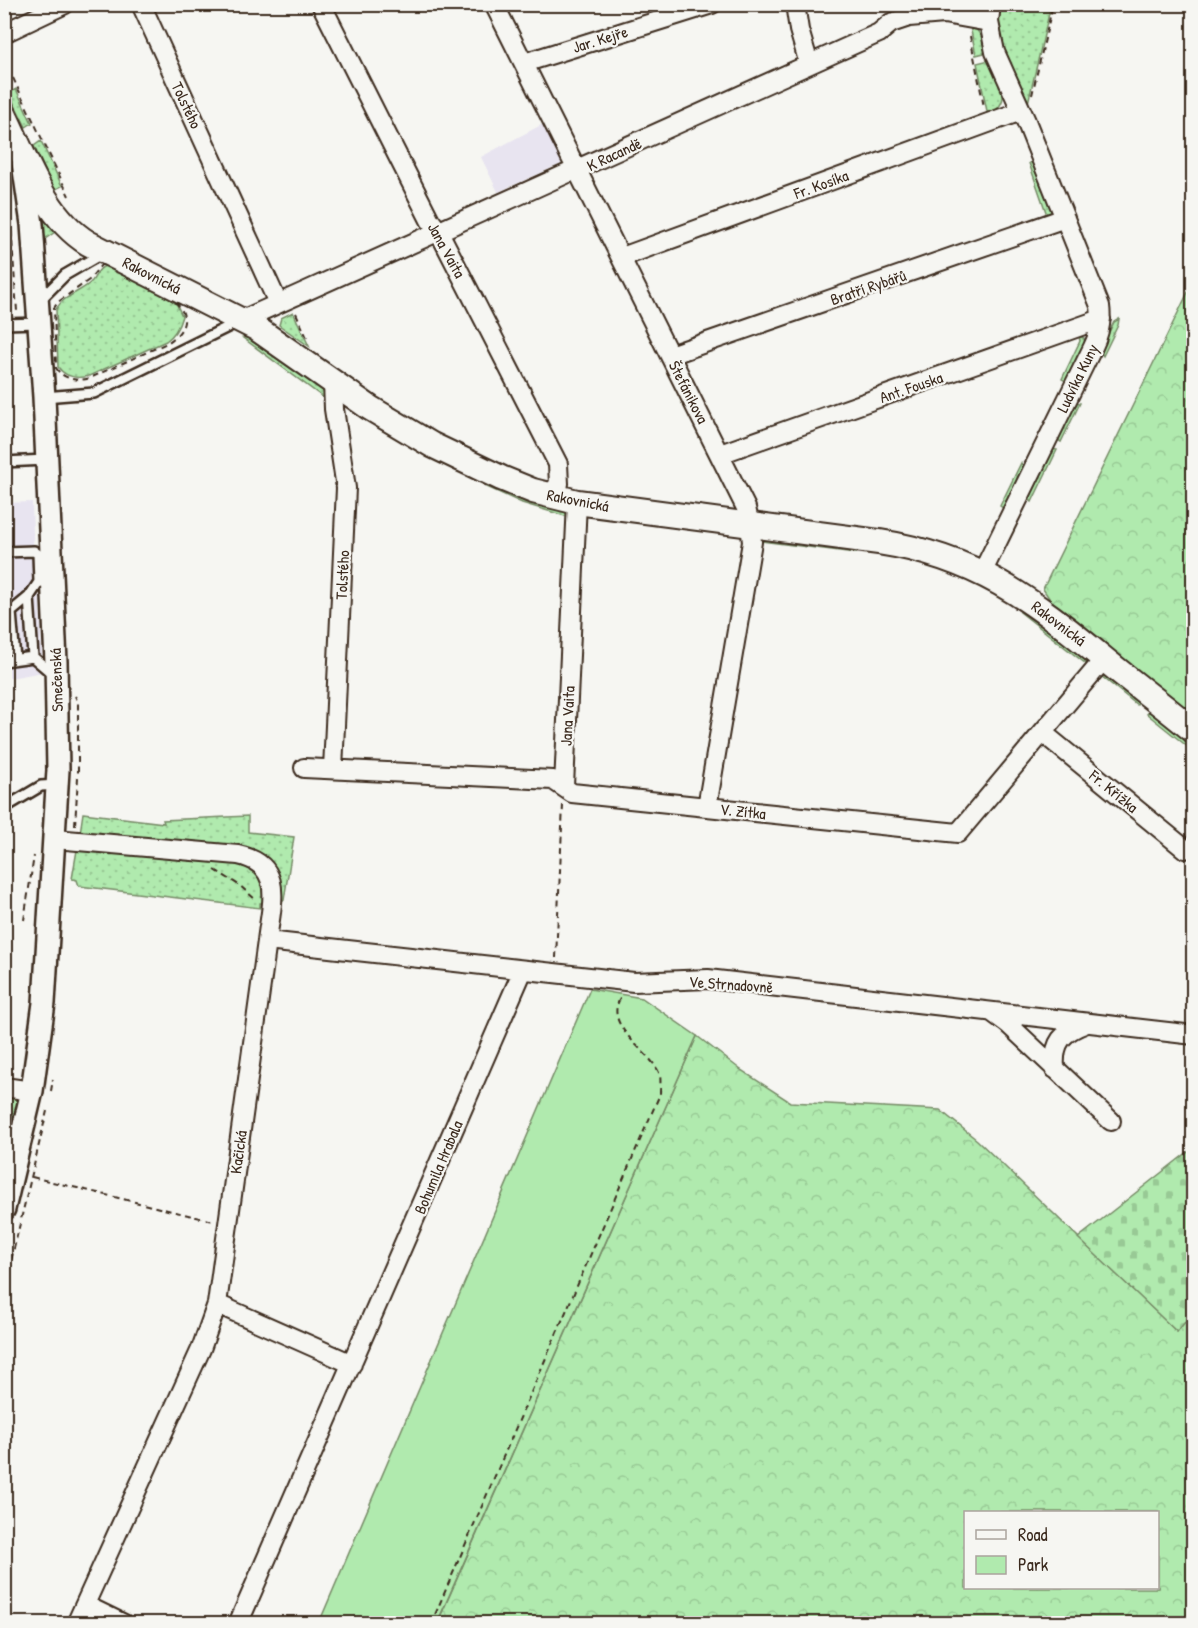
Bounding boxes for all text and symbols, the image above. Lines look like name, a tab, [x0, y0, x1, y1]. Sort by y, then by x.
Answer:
street label: Jar. Kejře	[570, 20, 631, 58]
street label: Tolstého	[167, 78, 208, 133]
street label: K Racandě	[583, 132, 645, 176]
street label: Fr. Kosíka	[790, 164, 851, 204]
street label: Jana Vaita	[423, 218, 471, 282]
street label: Rakovnická	[119, 251, 185, 299]
street label: Bratří Rybářů	[827, 264, 909, 310]
street label: Ludvíka Kuny	[1051, 340, 1103, 416]
street label: Štefánikova	[664, 357, 714, 427]
street label: Ant. Fouska	[876, 366, 946, 408]
street label: Rakovnická	[545, 483, 611, 517]
street label: Tolstého	[330, 549, 354, 600]
street label: Rakovnická	[1027, 595, 1091, 651]
street label: Smečenská	[44, 648, 68, 712]
street label: Jana Vaita	[554, 685, 580, 747]
street label: Fr. Křížka	[1084, 764, 1143, 818]
street label: V. Zítka	[719, 798, 767, 824]
street label: Ve Strnadovně	[688, 970, 774, 998]
street label: Bohumila Hrabala	[408, 1117, 468, 1217]
street label: Kačická	[224, 1129, 252, 1175]
legend	[964, 1511, 1159, 1589]
text: Road	[1018, 1522, 1048, 1547]
text: Park	[1018, 1552, 1049, 1577]

